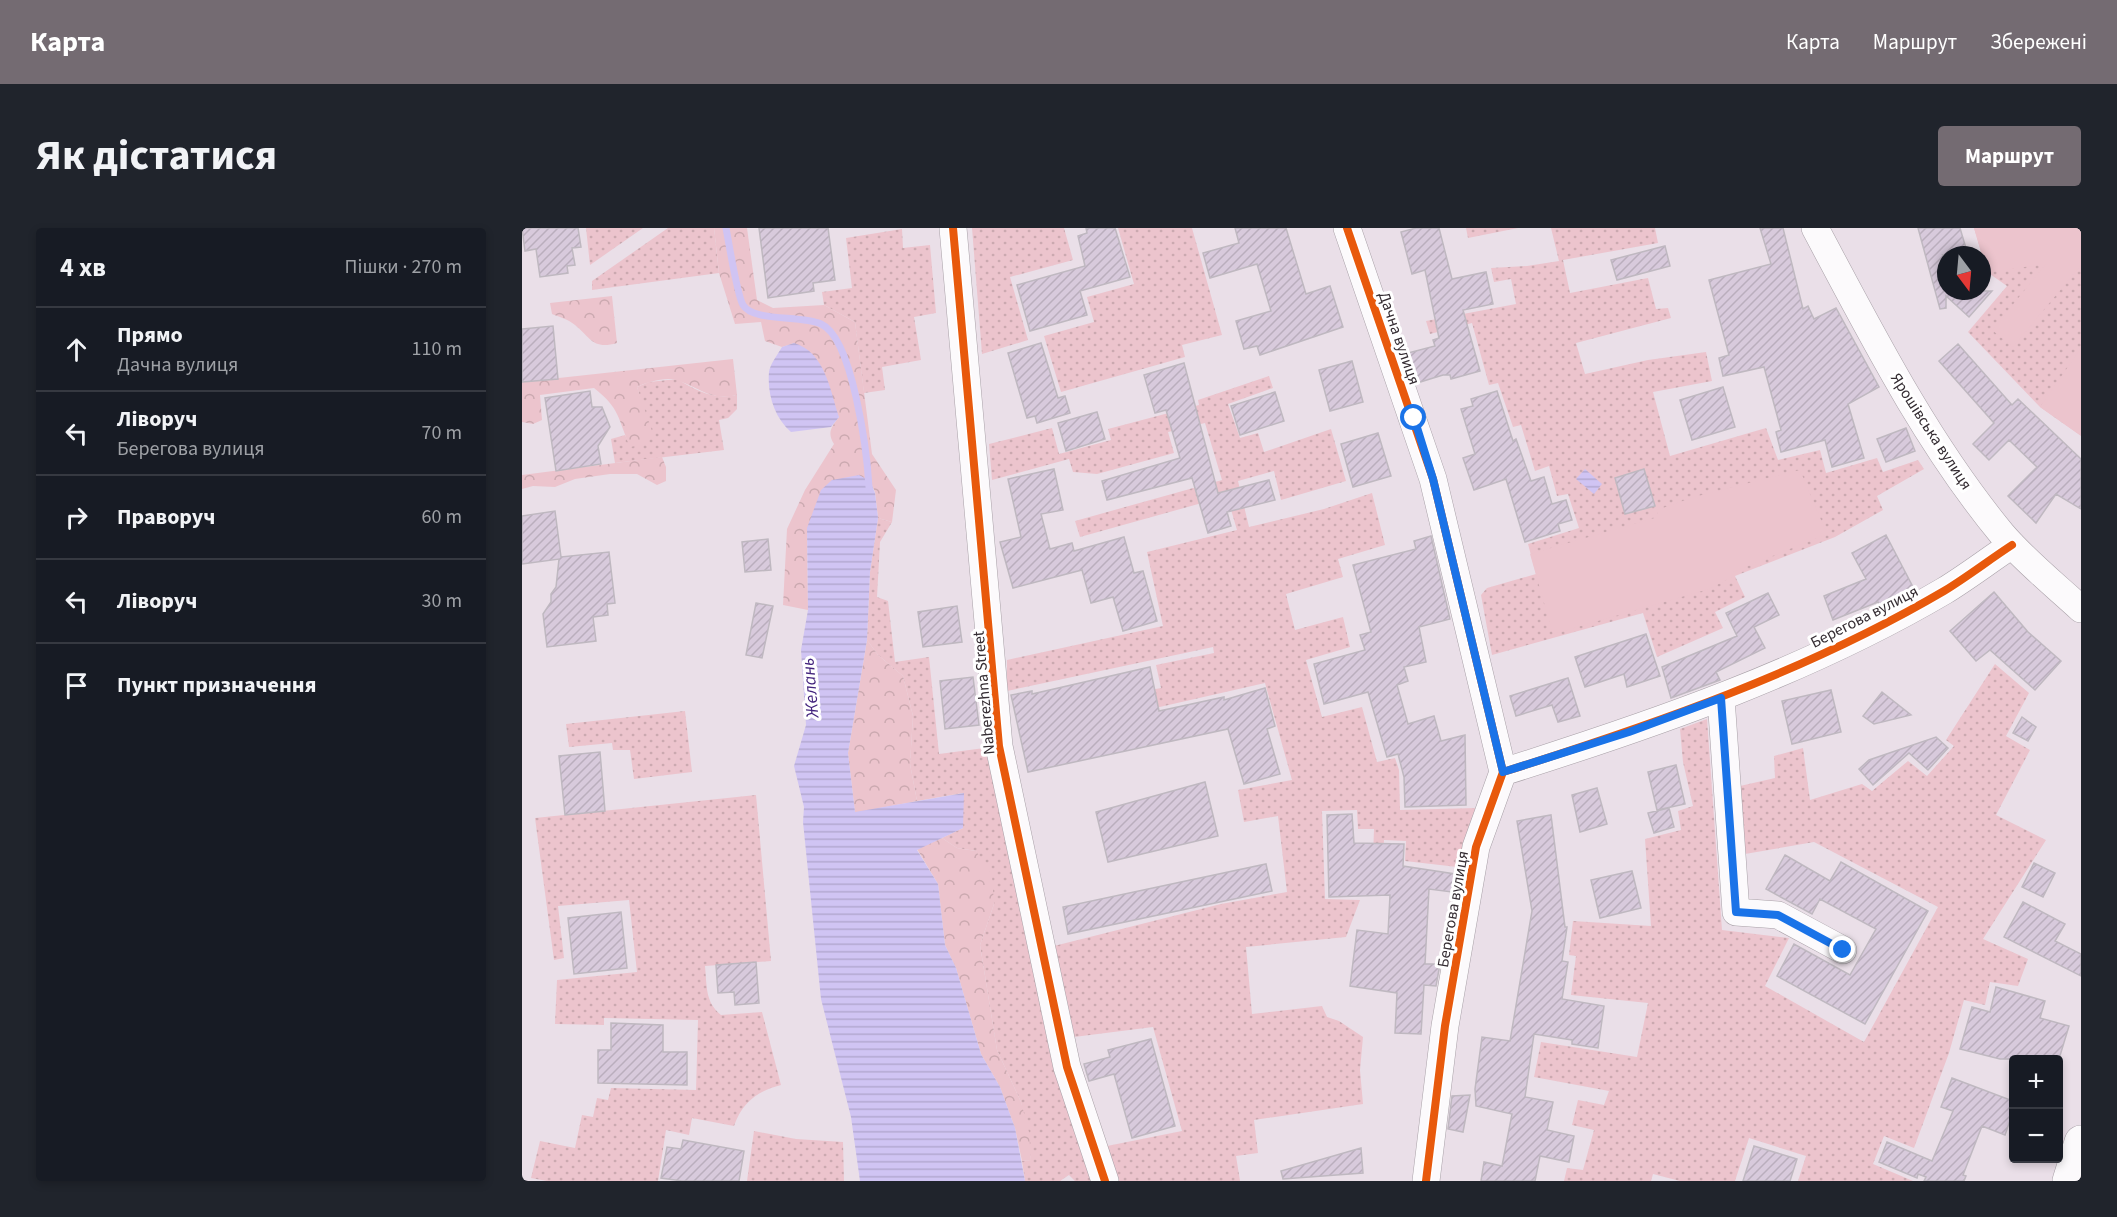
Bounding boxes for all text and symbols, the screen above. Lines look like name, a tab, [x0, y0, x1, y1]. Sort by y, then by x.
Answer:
text: Карта	[30, 22, 105, 62]
text: Карта	[1786, 27, 1840, 57]
text: Маршрут	[1873, 27, 1957, 57]
text: Збережені	[1990, 27, 2087, 57]
text: Як дістатися	[36, 126, 277, 186]
button: Маршрут	[1938, 126, 2081, 186]
north arrow	[1937, 246, 1991, 300]
text: 4 хв	[60, 249, 106, 286]
text: Пішки · 270 m	[345, 253, 462, 281]
street label: Дачна вулиця	[1373, 289, 1425, 388]
text: Прямо	[117, 319, 183, 351]
icon: ahead	[60, 333, 93, 366]
text: 110 m	[412, 335, 462, 363]
text: Дачна вулиця	[117, 351, 238, 379]
street label: Ярошівська вулиця	[1885, 369, 1977, 494]
text: Ліворуч	[117, 403, 197, 435]
route start	[1400, 404, 1426, 430]
icon: left	[60, 417, 93, 450]
text: 70 m	[422, 419, 462, 447]
text: Берегова вулиця	[117, 435, 265, 463]
icon: right	[60, 501, 93, 534]
text: Праворуч	[117, 501, 215, 533]
text: 60 m	[422, 503, 462, 531]
street label: Берегова вулиця	[1807, 580, 1922, 654]
icon: left	[60, 585, 93, 618]
text: Ліворуч	[117, 585, 197, 617]
text: 30 m	[422, 587, 462, 615]
street label: Naberezhna Street	[968, 630, 1000, 756]
water label: Желань	[795, 657, 826, 720]
icon: arrive	[60, 669, 93, 702]
text: Пункт призначення	[117, 669, 317, 701]
street label: Берегова вулиця	[1432, 849, 1474, 969]
route end	[1829, 936, 1855, 962]
map controls	[2009, 1055, 2063, 1163]
button: +	[2009, 1055, 2063, 1109]
button: −	[2009, 1109, 2063, 1163]

